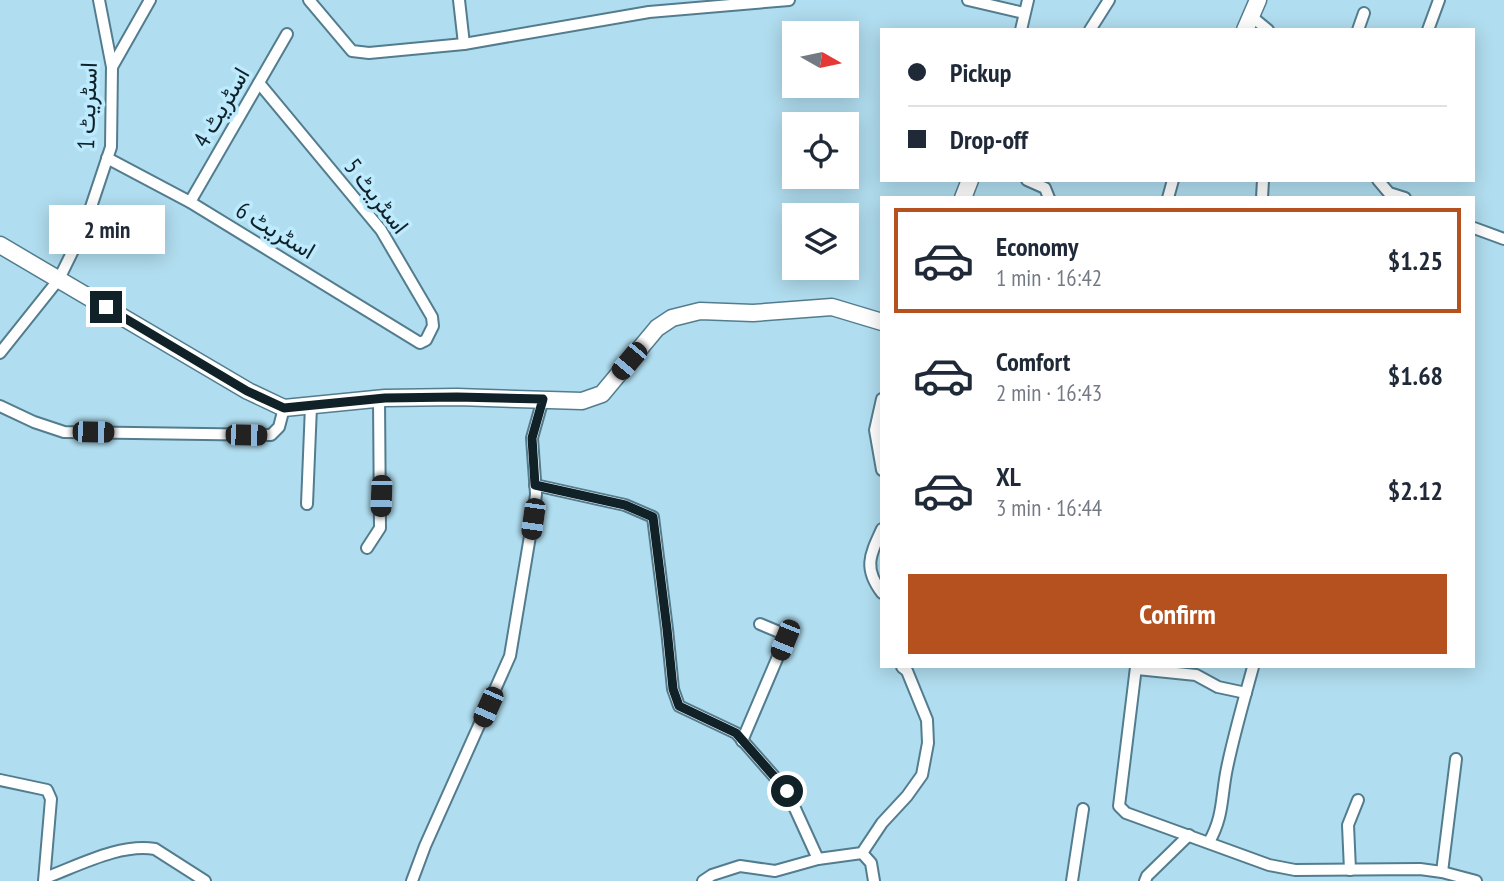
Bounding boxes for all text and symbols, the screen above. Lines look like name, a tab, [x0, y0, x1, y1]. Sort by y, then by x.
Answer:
north arrow	[782, 21, 859, 98]
map controls	[782, 21, 859, 280]
text: Pickup	[950, 56, 1011, 89]
street label: اسٹریٹ 4	[186, 61, 256, 153]
street label: اسٹریٹ 1	[70, 62, 104, 150]
button: locate	[782, 112, 859, 189]
text: Drop-off	[950, 123, 1028, 156]
street label: اسٹریٹ 5	[338, 152, 416, 240]
street label: اسٹریٹ 6	[230, 194, 322, 266]
button: layers	[782, 203, 859, 280]
callout: 2 min	[48, 205, 164, 254]
text: 2 min	[84, 215, 130, 244]
icon: car	[912, 229, 975, 292]
text: Economy	[996, 230, 1078, 263]
text: $1.25	[1388, 244, 1443, 277]
text: 1 min · 16:42	[996, 263, 1102, 292]
route end	[90, 291, 122, 323]
car	[608, 338, 651, 384]
icon: car	[912, 344, 975, 407]
text: Comfort	[996, 345, 1070, 378]
text: $1.68	[1388, 359, 1443, 392]
text: 2 min · 16:43	[996, 378, 1102, 407]
car	[72, 421, 115, 443]
car	[225, 424, 268, 446]
icon: car	[912, 459, 975, 522]
text: XL	[996, 460, 1021, 493]
text: $2.12	[1388, 474, 1443, 507]
car	[370, 475, 393, 517]
text: 3 min · 16:44	[996, 493, 1102, 522]
car	[520, 497, 547, 541]
button: Confirm	[908, 574, 1447, 654]
car	[768, 617, 803, 663]
car	[470, 684, 507, 730]
route start	[771, 775, 803, 807]

